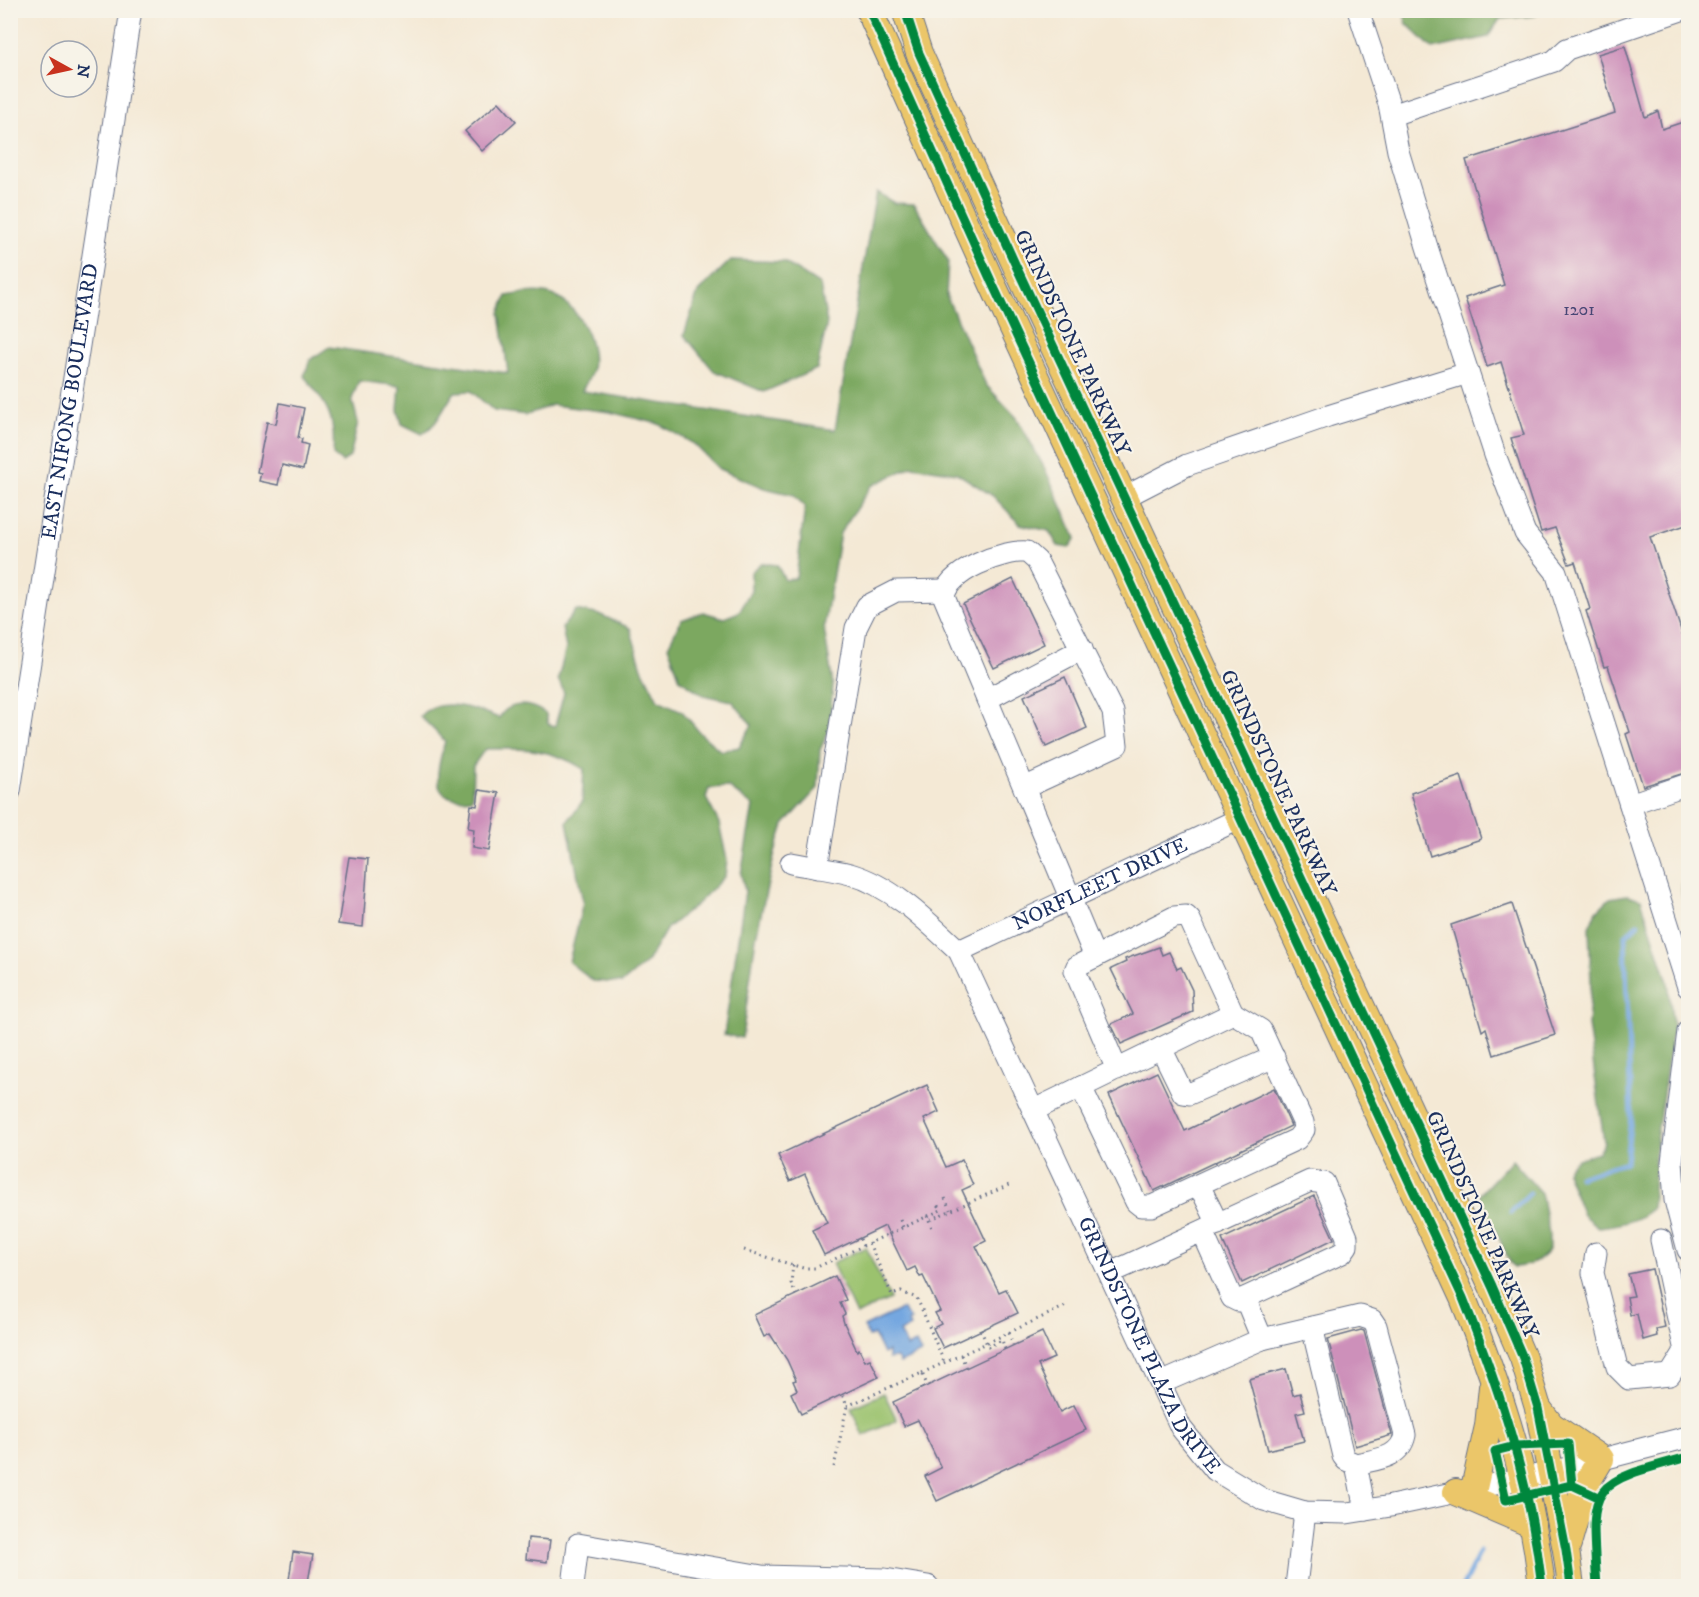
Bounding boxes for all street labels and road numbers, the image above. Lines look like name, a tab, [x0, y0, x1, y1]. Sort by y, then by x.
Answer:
street label: GRINDSTONE PARKWAY	[1008, 226, 1136, 461]
street label: EAST NIFONG BOULEVARD	[36, 262, 105, 542]
street label: GRINDSTONE PARKWAY	[1214, 666, 1342, 901]
street label: NORFLEET DRIVE	[1009, 832, 1192, 937]
street label: GRINDSTONE PARKWAY	[1420, 1107, 1544, 1344]
street label: GRINDSTONE PLAZA DRIVE	[1072, 1213, 1226, 1480]

